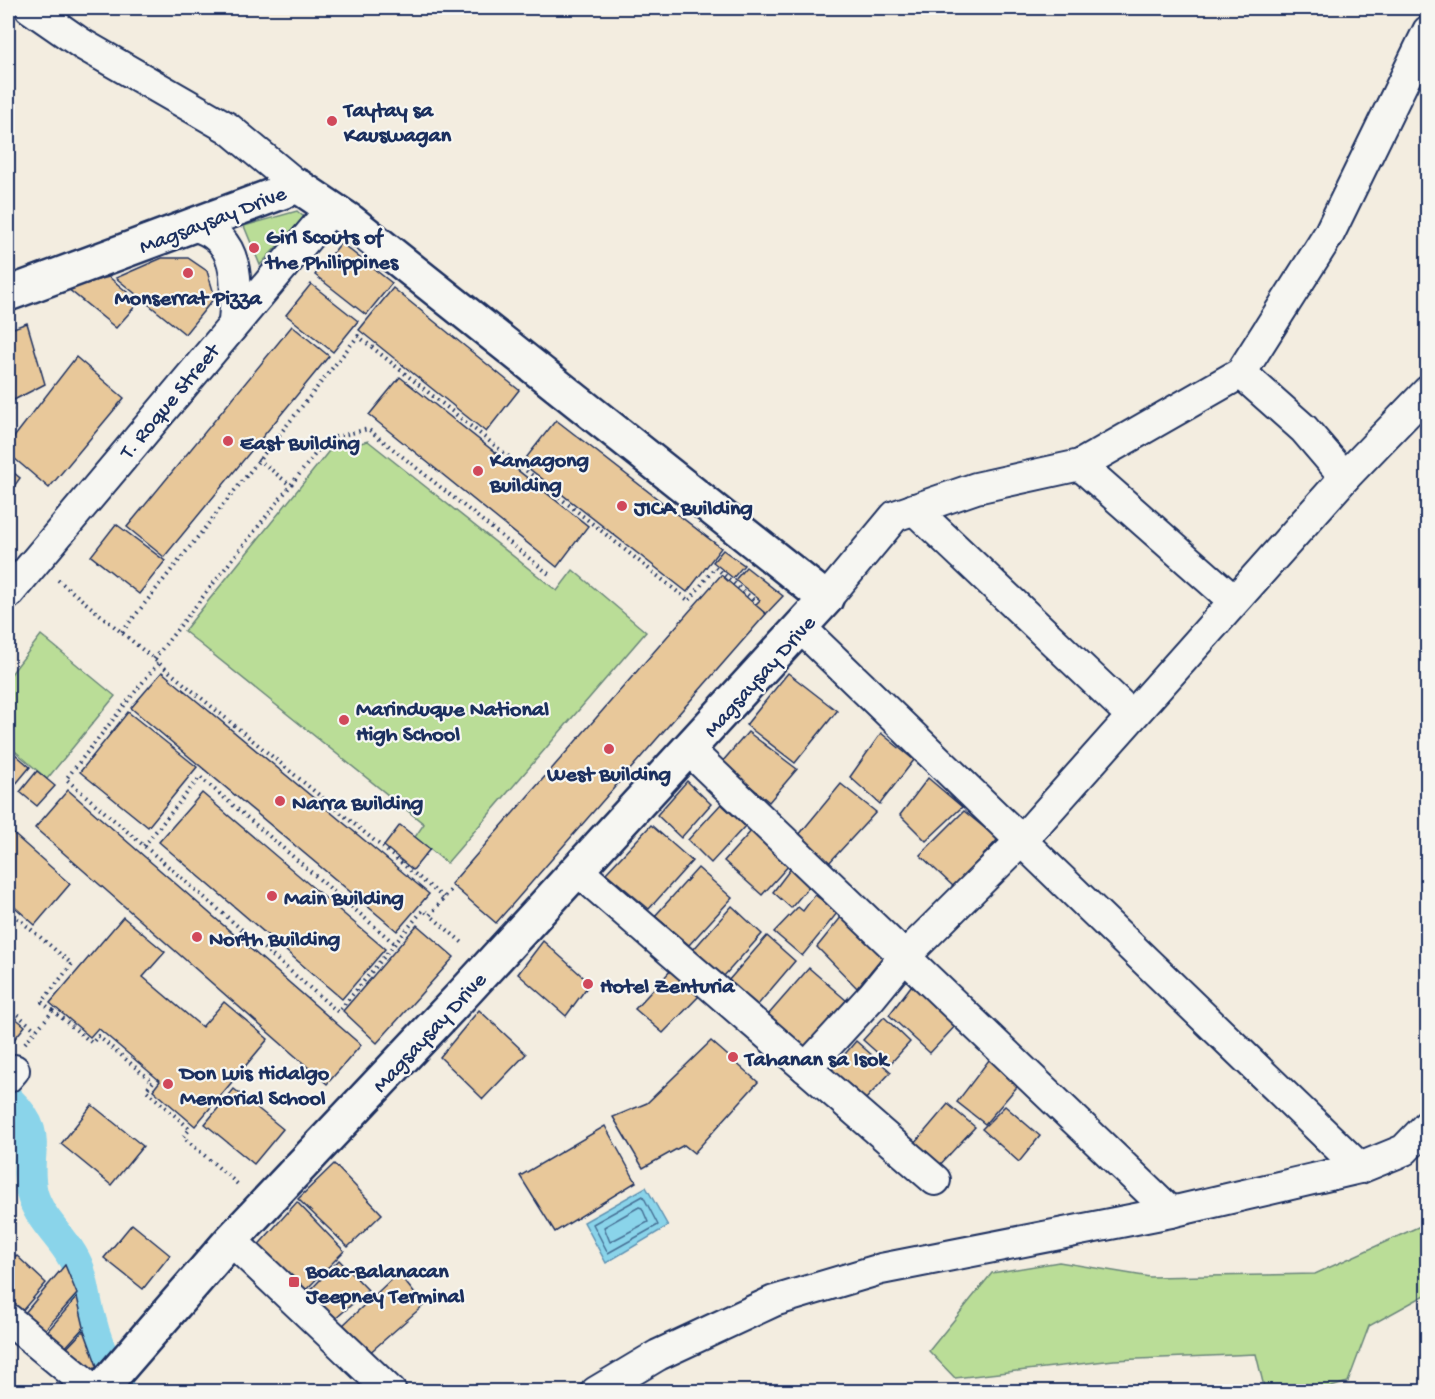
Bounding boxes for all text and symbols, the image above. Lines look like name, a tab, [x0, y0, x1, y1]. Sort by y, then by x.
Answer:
place label: Taytay sa Kauswagan	[342, 99, 452, 150]
marker: Taytay sa Kauswagan	[325, 114, 339, 128]
street label: Magsaysay Drive	[136, 182, 291, 262]
place label: Girl Scouts of the Philippines	[264, 226, 400, 277]
marker: Girl Scouts of the Philippines	[247, 241, 261, 255]
marker: Monserrat Pizza	[181, 266, 195, 280]
place label: Monserrat Pizza	[114, 287, 263, 313]
street label: T. Roque Street	[114, 338, 228, 467]
place label: East Building	[240, 432, 361, 458]
marker: East Building	[221, 434, 235, 448]
place label: Kamagong Building	[489, 449, 590, 500]
marker: Kamagong Building	[471, 464, 485, 478]
place label: JICA Building	[633, 497, 753, 523]
marker: JICA Building	[615, 499, 629, 513]
street label: Magsaysay Drive	[699, 611, 823, 744]
place label: Marinduque National High School	[356, 698, 549, 749]
marker: Marinduque National High School	[337, 713, 351, 727]
marker: West Building	[602, 742, 616, 756]
place label: West Building	[546, 763, 672, 789]
place label: Narra Building	[292, 792, 424, 818]
marker: Narra Building	[273, 794, 287, 808]
place label: Main Building	[284, 887, 404, 913]
marker: Main Building	[265, 889, 279, 903]
place label: North Building	[209, 928, 341, 954]
marker: North Building	[190, 930, 204, 944]
street label: Magsaysay Drive	[368, 968, 494, 1099]
place label: Hotel Zenturia	[600, 975, 736, 1001]
marker: Hotel Zenturia	[581, 977, 595, 991]
place label: Tahanan sa Isok	[743, 1048, 890, 1074]
marker: Tahanan sa Isok	[726, 1050, 740, 1064]
place label: Don Luis Hidalgo Memorial School	[178, 1062, 330, 1113]
marker: Don Luis Hidalgo Memorial School	[161, 1077, 175, 1091]
place label: Boac-Balanacan Jeepney Terminal	[305, 1260, 465, 1311]
marker: Boac-Balanacan Jeepney Terminal	[287, 1275, 301, 1289]

